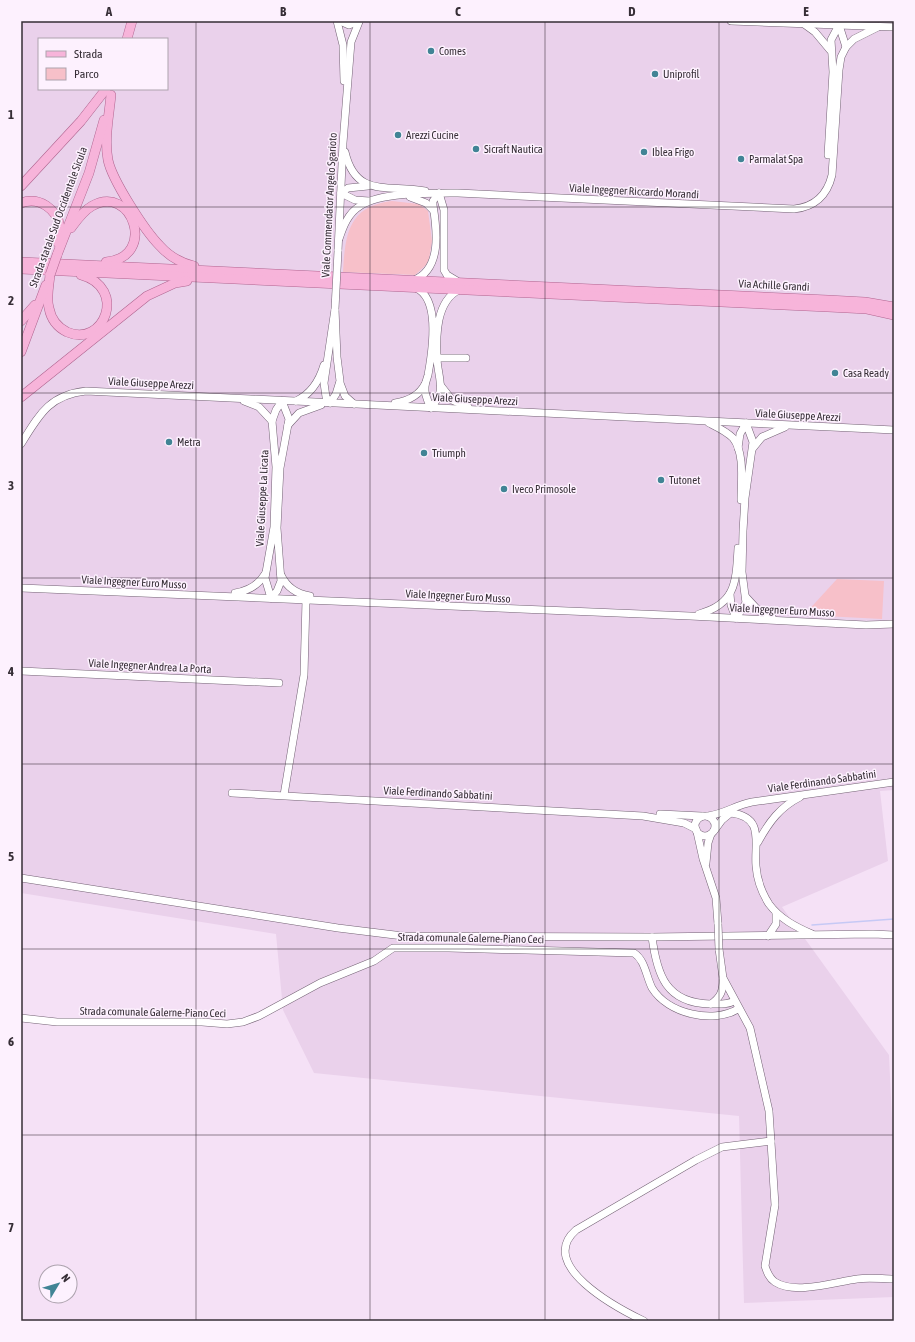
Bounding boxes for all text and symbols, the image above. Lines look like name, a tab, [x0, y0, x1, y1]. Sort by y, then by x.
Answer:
text: A	[105, 4, 113, 19]
text: B	[280, 4, 287, 19]
text: C	[455, 4, 461, 19]
text: D	[628, 4, 636, 19]
text: E	[803, 4, 809, 19]
legend	[38, 38, 168, 90]
place label: Comes	[439, 45, 466, 57]
marker: Comes	[426, 46, 436, 56]
text: Strada	[74, 47, 103, 61]
text: Parco	[74, 67, 99, 81]
place label: Uniprofil	[663, 68, 700, 80]
marker: Uniprofil	[650, 69, 660, 79]
text: 1	[8, 107, 14, 122]
place label: Arezzi Cucine	[406, 129, 459, 141]
marker: Arezzi Cucine	[393, 130, 403, 140]
street label: Viale Commendator Angelo Sgarioto	[319, 132, 339, 278]
place label: Sicraft Nautica	[484, 143, 543, 155]
marker: Sicraft Nautica	[471, 144, 481, 154]
street label: Strada statale Sud Occidentale Sicula	[27, 145, 89, 289]
place label: Iblea Frigo	[652, 146, 694, 158]
marker: Iblea Frigo	[639, 147, 649, 157]
place label: Parmalat Spa	[749, 153, 803, 165]
marker: Parmalat Spa	[736, 154, 746, 164]
street label: Viale Ingegner Riccardo Morandi	[569, 182, 699, 200]
street label: Via Achille Grandi	[738, 277, 810, 293]
text: 2	[8, 293, 14, 308]
place label: Casa Ready	[843, 367, 889, 379]
marker: Casa Ready	[830, 368, 840, 378]
street label: Viale Giuseppe Arezzi	[108, 375, 194, 391]
street label: Viale Giuseppe Arezzi	[432, 391, 518, 407]
street label: Viale Giuseppe Arezzi	[755, 407, 841, 423]
place label: Metra	[177, 436, 201, 448]
marker: Metra	[164, 437, 174, 447]
place label: Triumph	[432, 447, 466, 459]
marker: Triumph	[419, 448, 429, 458]
street label: Viale Giuseppe La Licata	[253, 449, 271, 547]
place label: Tutonet	[669, 474, 700, 486]
marker: Tutonet	[656, 475, 666, 485]
text: 3	[8, 478, 14, 493]
place label: Iveco Primosole	[512, 483, 576, 495]
marker: Iveco Primosole	[499, 484, 509, 494]
street label: Viale Ingegner Euro Musso	[81, 573, 187, 591]
street label: Viale Ingegner Euro Musso	[405, 587, 511, 605]
street label: Viale Ingegner Euro Musso	[729, 601, 835, 619]
street label: Viale Ingegner Andrea La Porta	[88, 657, 212, 675]
text: 4	[7, 664, 14, 679]
street label: Viale Ferdinando Sabbatini	[767, 767, 877, 795]
street label: Viale Ferdinando Sabbatini	[383, 784, 493, 802]
text: 5	[8, 849, 14, 864]
street label: Strada comunale Galerne-Piano Ceci	[398, 931, 544, 945]
street label: Strada comunale Galerne-Piano Ceci	[80, 1005, 226, 1019]
text: 6	[8, 1034, 14, 1049]
text: 7	[8, 1220, 14, 1235]
north arrow	[38, 1264, 78, 1304]
text: N	[59, 1272, 73, 1284]

